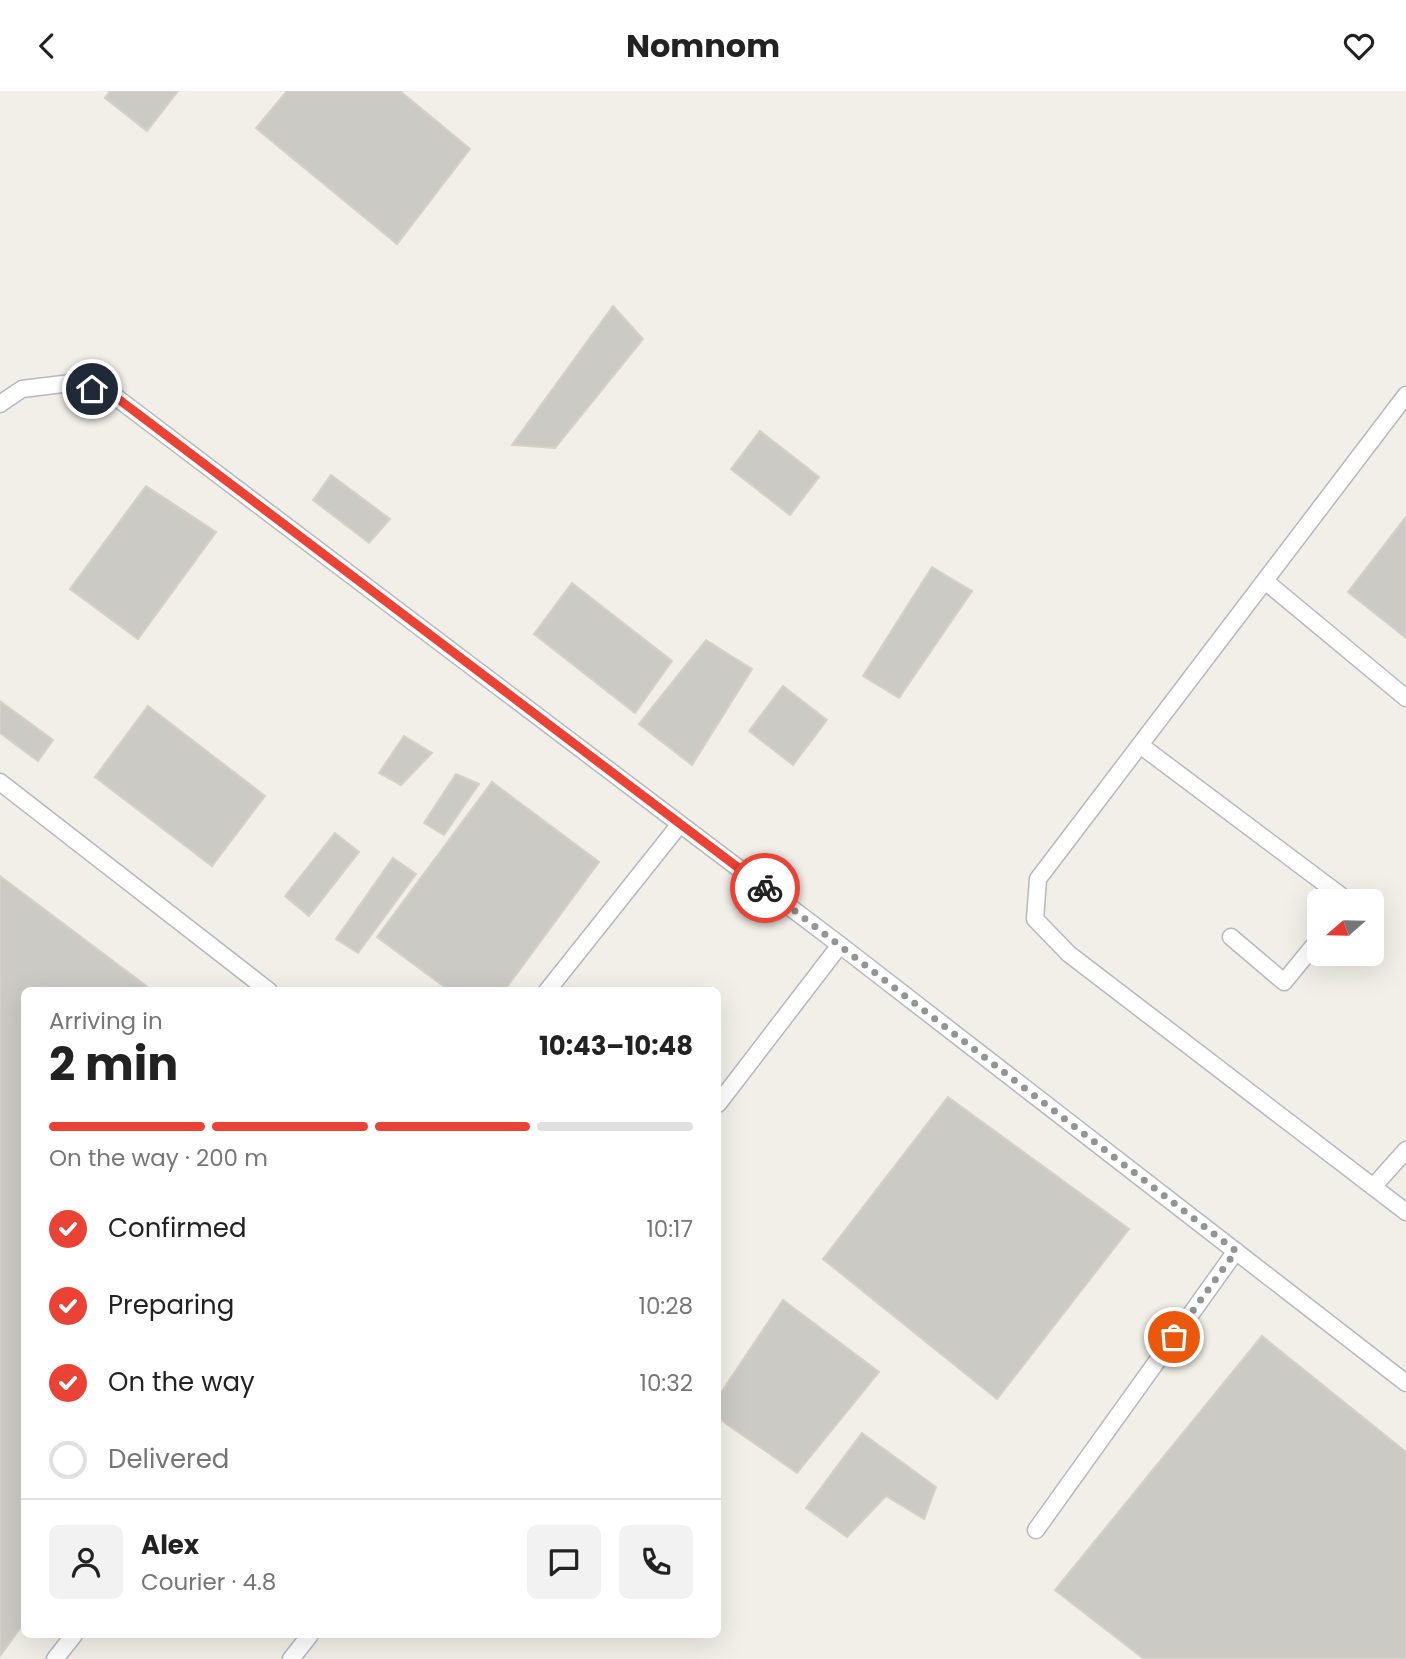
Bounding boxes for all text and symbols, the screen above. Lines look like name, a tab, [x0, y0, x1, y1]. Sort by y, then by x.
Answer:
text: Nomnom	[626, 23, 780, 68]
icon: back	[28, 27, 66, 65]
icon: heart	[1340, 27, 1378, 65]
pin	[62, 359, 122, 419]
icon: home	[73, 370, 111, 408]
courier	[730, 853, 800, 923]
icon: bike	[746, 869, 784, 907]
north arrow	[1307, 889, 1384, 966]
map controls	[1307, 889, 1384, 966]
text: Arriving in	[49, 1005, 163, 1037]
text: 10:43–10:48	[539, 1028, 693, 1064]
text: 2 min	[49, 1032, 178, 1096]
text: On the way · 200 m	[49, 1142, 268, 1174]
icon: check	[49, 1210, 87, 1248]
text: Confirmed	[108, 1210, 246, 1246]
text: 10:17	[646, 1213, 693, 1245]
icon: check	[49, 1287, 87, 1325]
text: Preparing	[108, 1287, 234, 1323]
text: 10:28	[639, 1290, 693, 1322]
pin	[1144, 1307, 1204, 1367]
icon: bag	[1155, 1318, 1193, 1356]
icon: check	[49, 1364, 87, 1402]
text: On the way	[108, 1364, 255, 1400]
text: 10:32	[640, 1367, 693, 1399]
text: Delivered	[108, 1441, 229, 1477]
button: person	[49, 1525, 123, 1599]
button: chat	[527, 1525, 601, 1599]
button: phone	[619, 1525, 693, 1599]
text: Alex	[141, 1527, 199, 1563]
text: Courier · 4.8	[141, 1566, 276, 1598]

